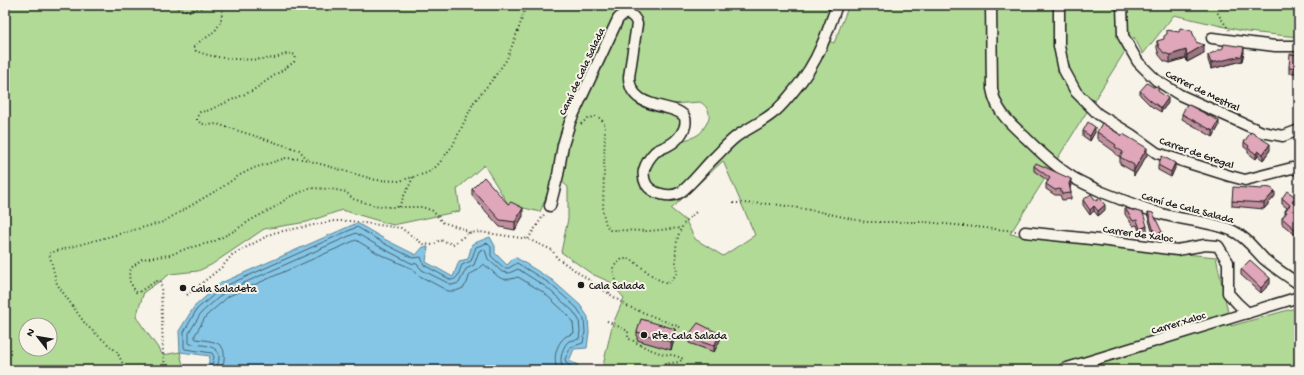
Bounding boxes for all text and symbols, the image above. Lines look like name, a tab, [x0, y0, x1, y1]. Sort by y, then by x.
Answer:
street label: Camí de Cala Salada	[557, 25, 609, 117]
street label: Carrer de Mestral	[1163, 69, 1242, 115]
street label: Carrer de Gregal	[1157, 136, 1236, 172]
street label: Camí de Cala Salada	[1140, 191, 1236, 227]
street label: Carrer de Xaloc	[1102, 224, 1175, 246]
marker: Cala Salada	[576, 280, 586, 290]
place label: Cala Salada	[589, 281, 645, 293]
marker: Cala Saladeta	[178, 283, 188, 293]
place label: Cala Saladeta	[191, 284, 258, 296]
street label: Carrer Xaloc	[1150, 310, 1208, 338]
north arrow	[18, 317, 58, 357]
text: N	[24, 327, 38, 339]
marker: Rte.Cala Salada	[639, 330, 649, 340]
place label: Rte.Cala Salada	[652, 331, 728, 343]

